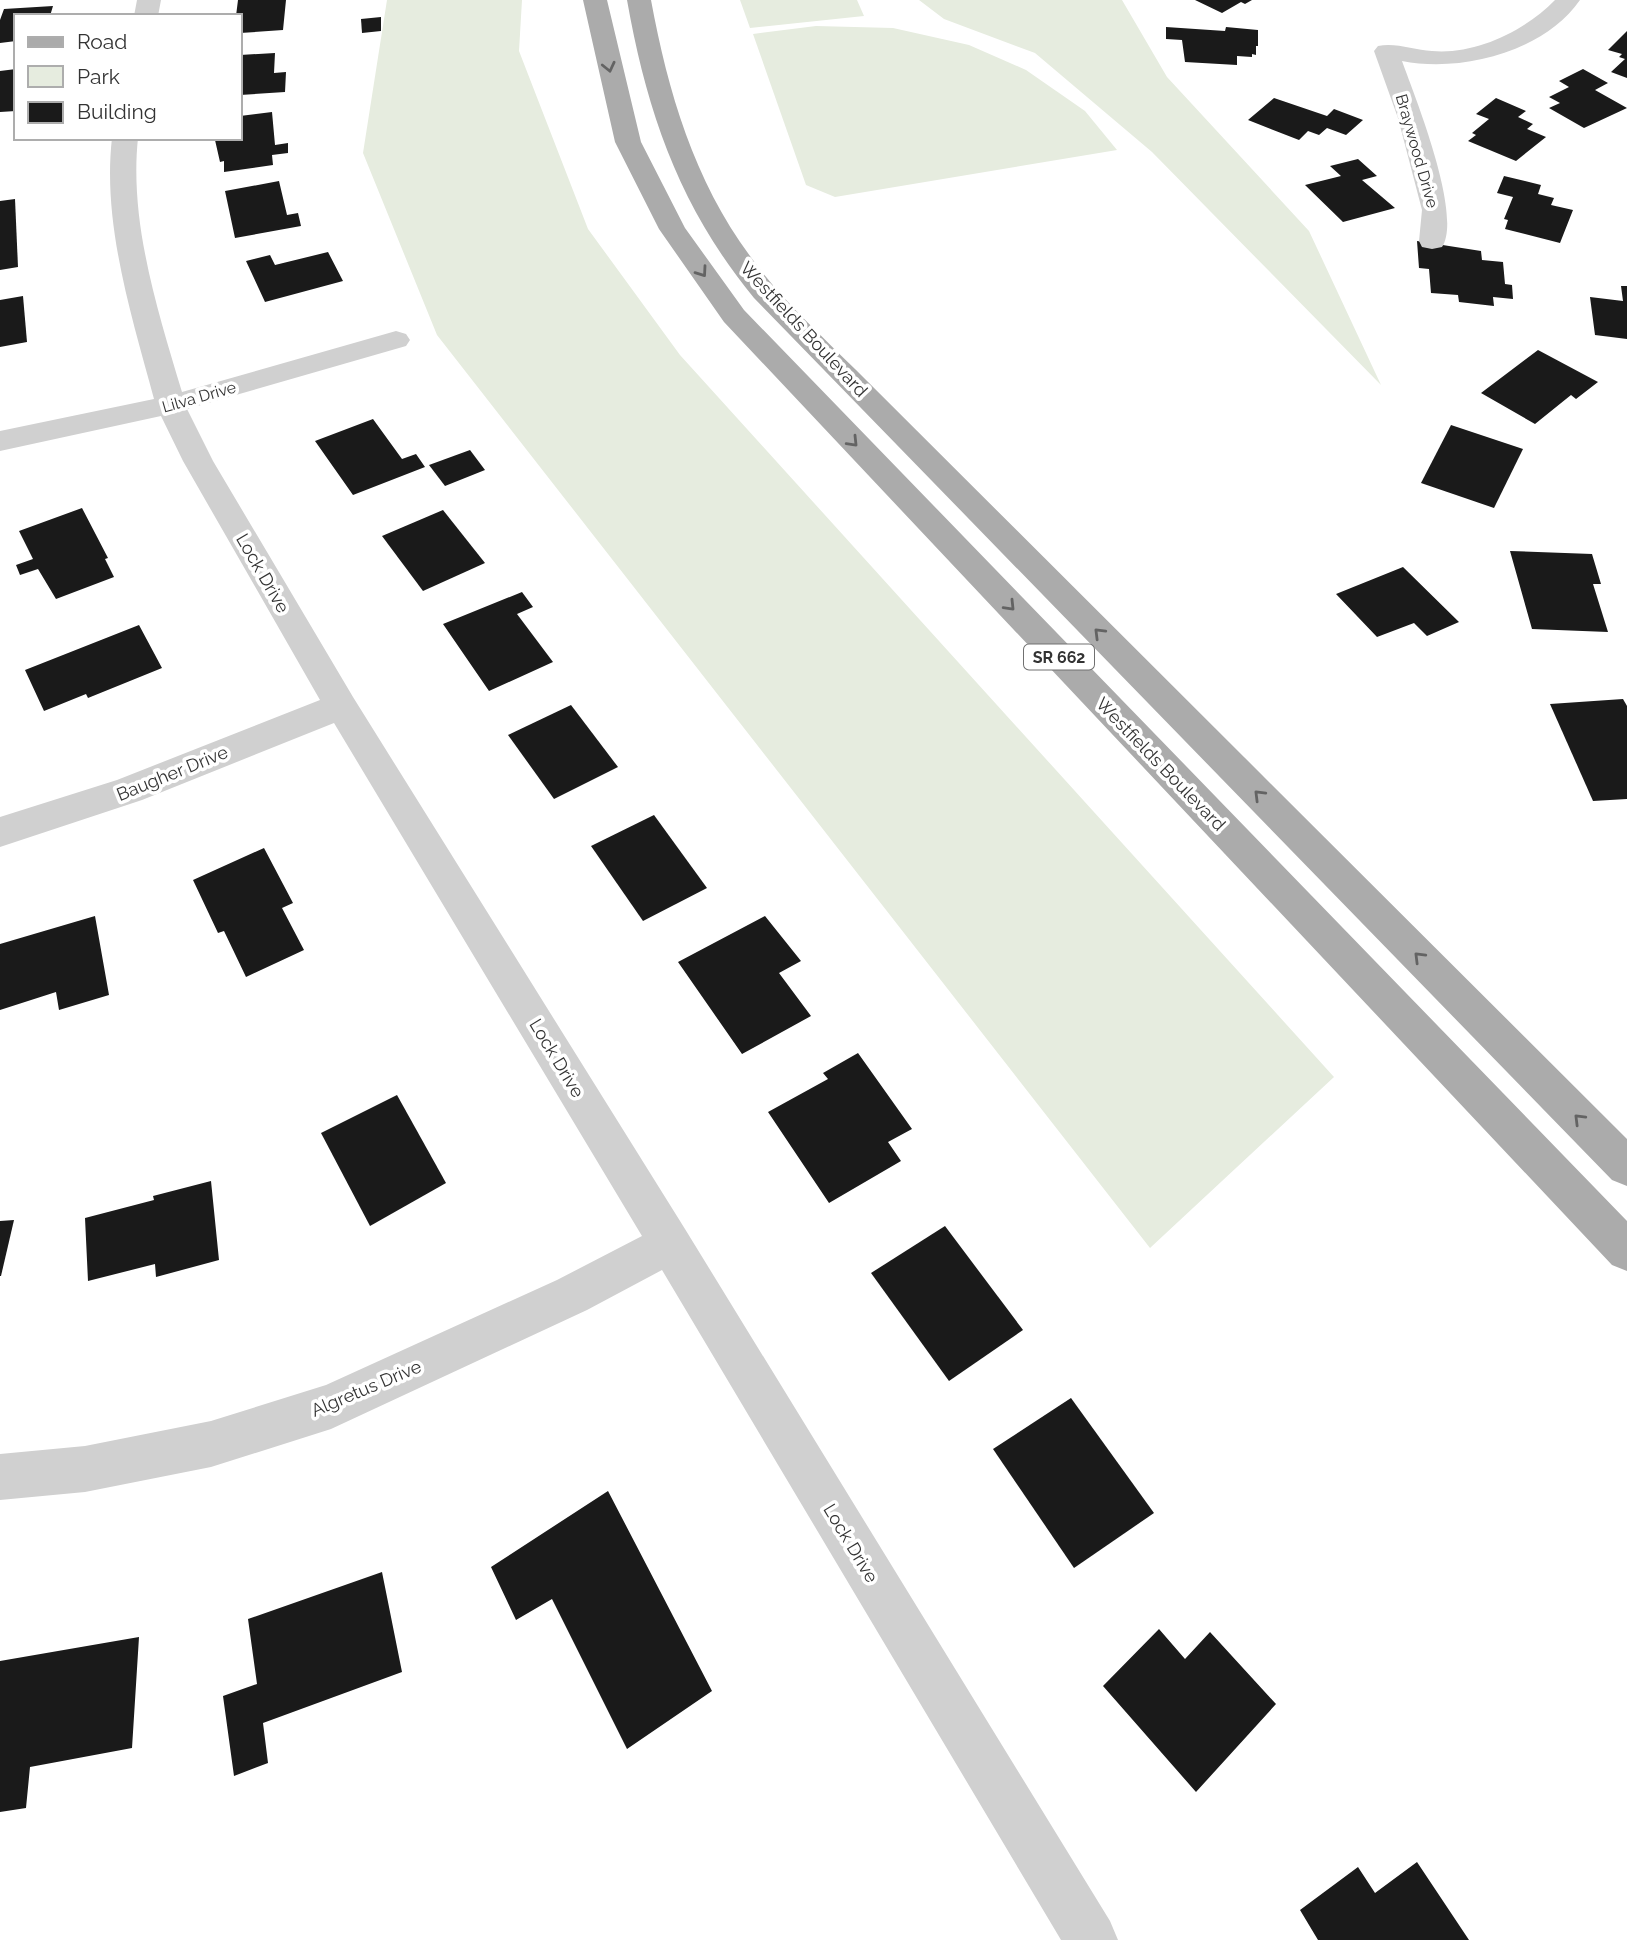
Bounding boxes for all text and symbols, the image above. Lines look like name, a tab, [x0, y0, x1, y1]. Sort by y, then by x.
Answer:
legend	[14, 14, 242, 140]
text: Road	[77, 29, 127, 54]
one-way arrow	[600, 61, 615, 73]
text: Park	[77, 64, 120, 89]
street label: Braywood Drive	[1392, 92, 1442, 210]
text: Building	[77, 99, 157, 124]
street label: Westfields Boulevard	[736, 257, 872, 401]
one-way arrow	[694, 264, 706, 277]
street label: Lilva Drive	[160, 377, 238, 417]
one-way arrow	[844, 433, 857, 446]
street label: Lock Drive	[232, 530, 294, 617]
one-way arrow	[1002, 598, 1014, 611]
one-way arrow	[1095, 628, 1108, 641]
road number: SR 662	[1024, 644, 1094, 670]
street label: Westfields Boulevard	[1092, 693, 1230, 835]
street label: Baugher Drive	[113, 741, 231, 805]
one-way arrow	[1255, 790, 1268, 803]
one-way arrow	[1415, 952, 1428, 965]
street label: Lock Drive	[525, 1015, 589, 1101]
one-way arrow	[1574, 1114, 1587, 1127]
street label: Algretus Drive	[308, 1355, 425, 1421]
street label: Lock Drive	[819, 1500, 883, 1586]

